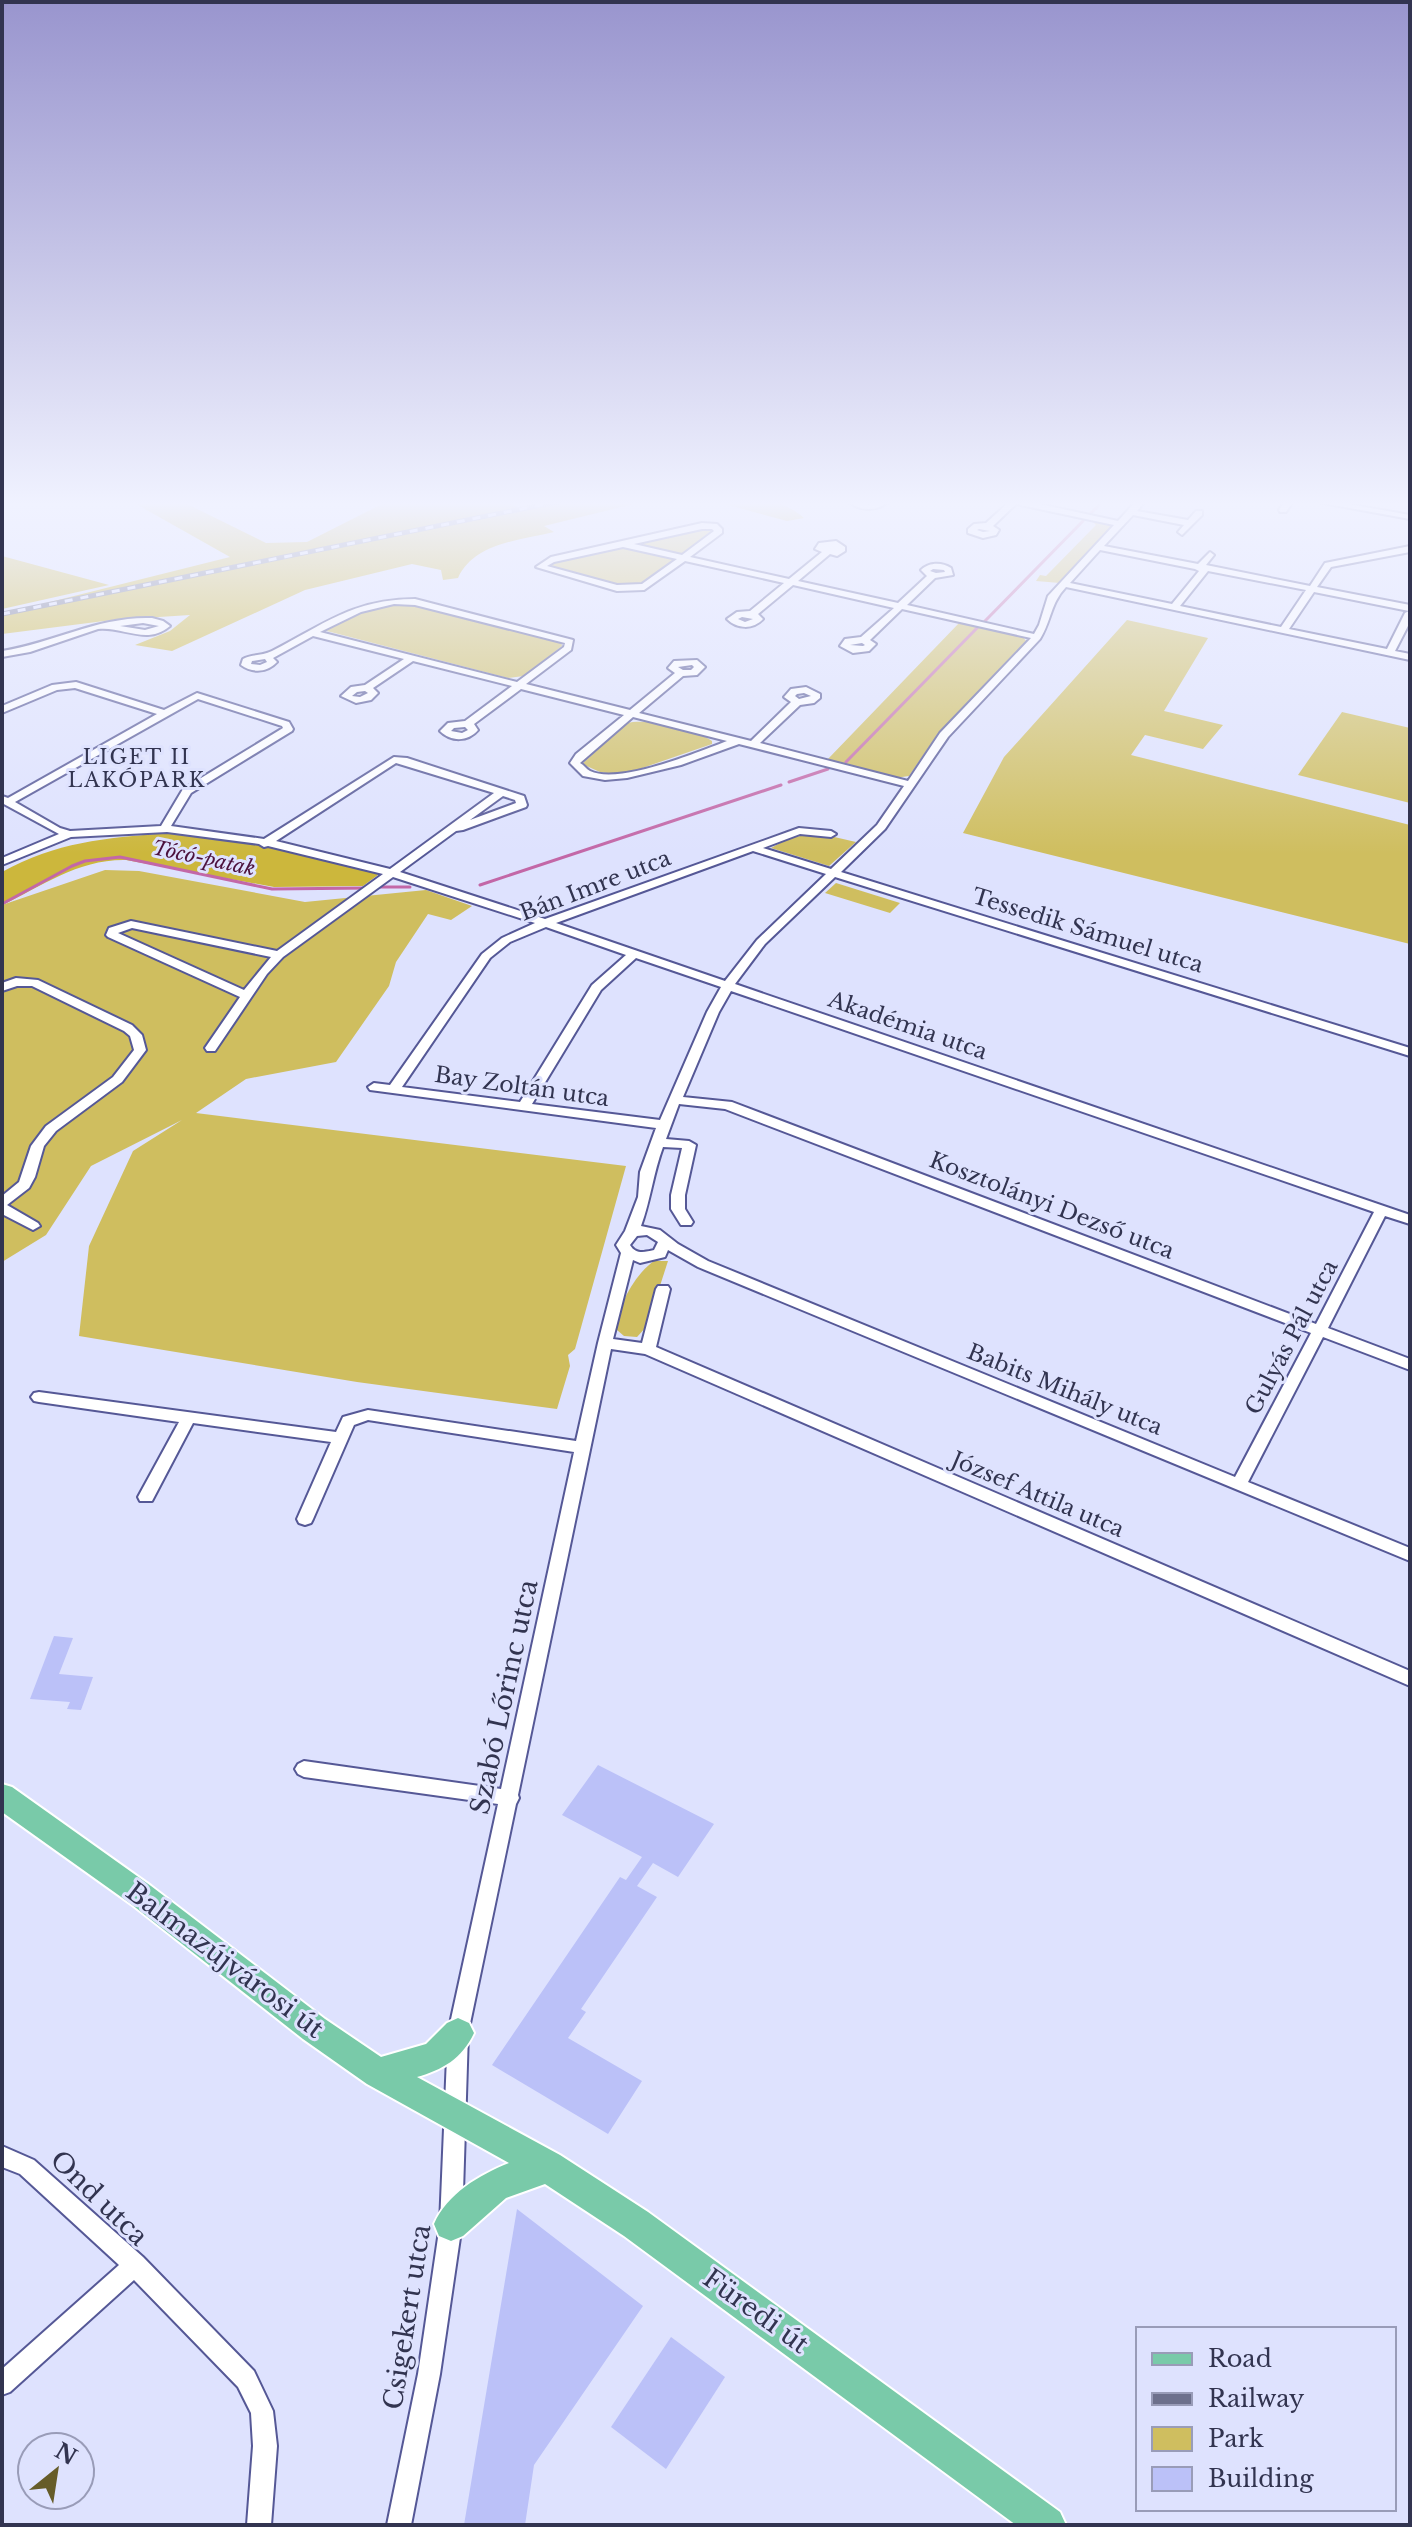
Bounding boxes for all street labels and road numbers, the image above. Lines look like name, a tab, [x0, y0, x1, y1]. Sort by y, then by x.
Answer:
street label: Bán Imre utca	[516, 844, 675, 927]
street label: Tessedik Sámuel utca	[969, 882, 1207, 979]
street label: Akadémia utca	[824, 985, 992, 1066]
street label: Bay Zoltán utca	[433, 1061, 612, 1112]
street label: Kosztolányi Dezső utca	[926, 1146, 1179, 1265]
street label: Gulyás Pál utca	[1239, 1255, 1344, 1419]
street label: Babits Mihály utca	[963, 1338, 1167, 1441]
street label: József Attila utca	[945, 1445, 1129, 1543]
street label: Szabó Lőrinc utca	[464, 1576, 545, 1817]
street label: Balmazújvárosi út	[120, 1875, 330, 2045]
street label: Ond utca	[44, 2144, 155, 2253]
street label: Csigekert utca	[377, 2222, 438, 2412]
street label: Füredi út	[697, 2262, 815, 2360]

